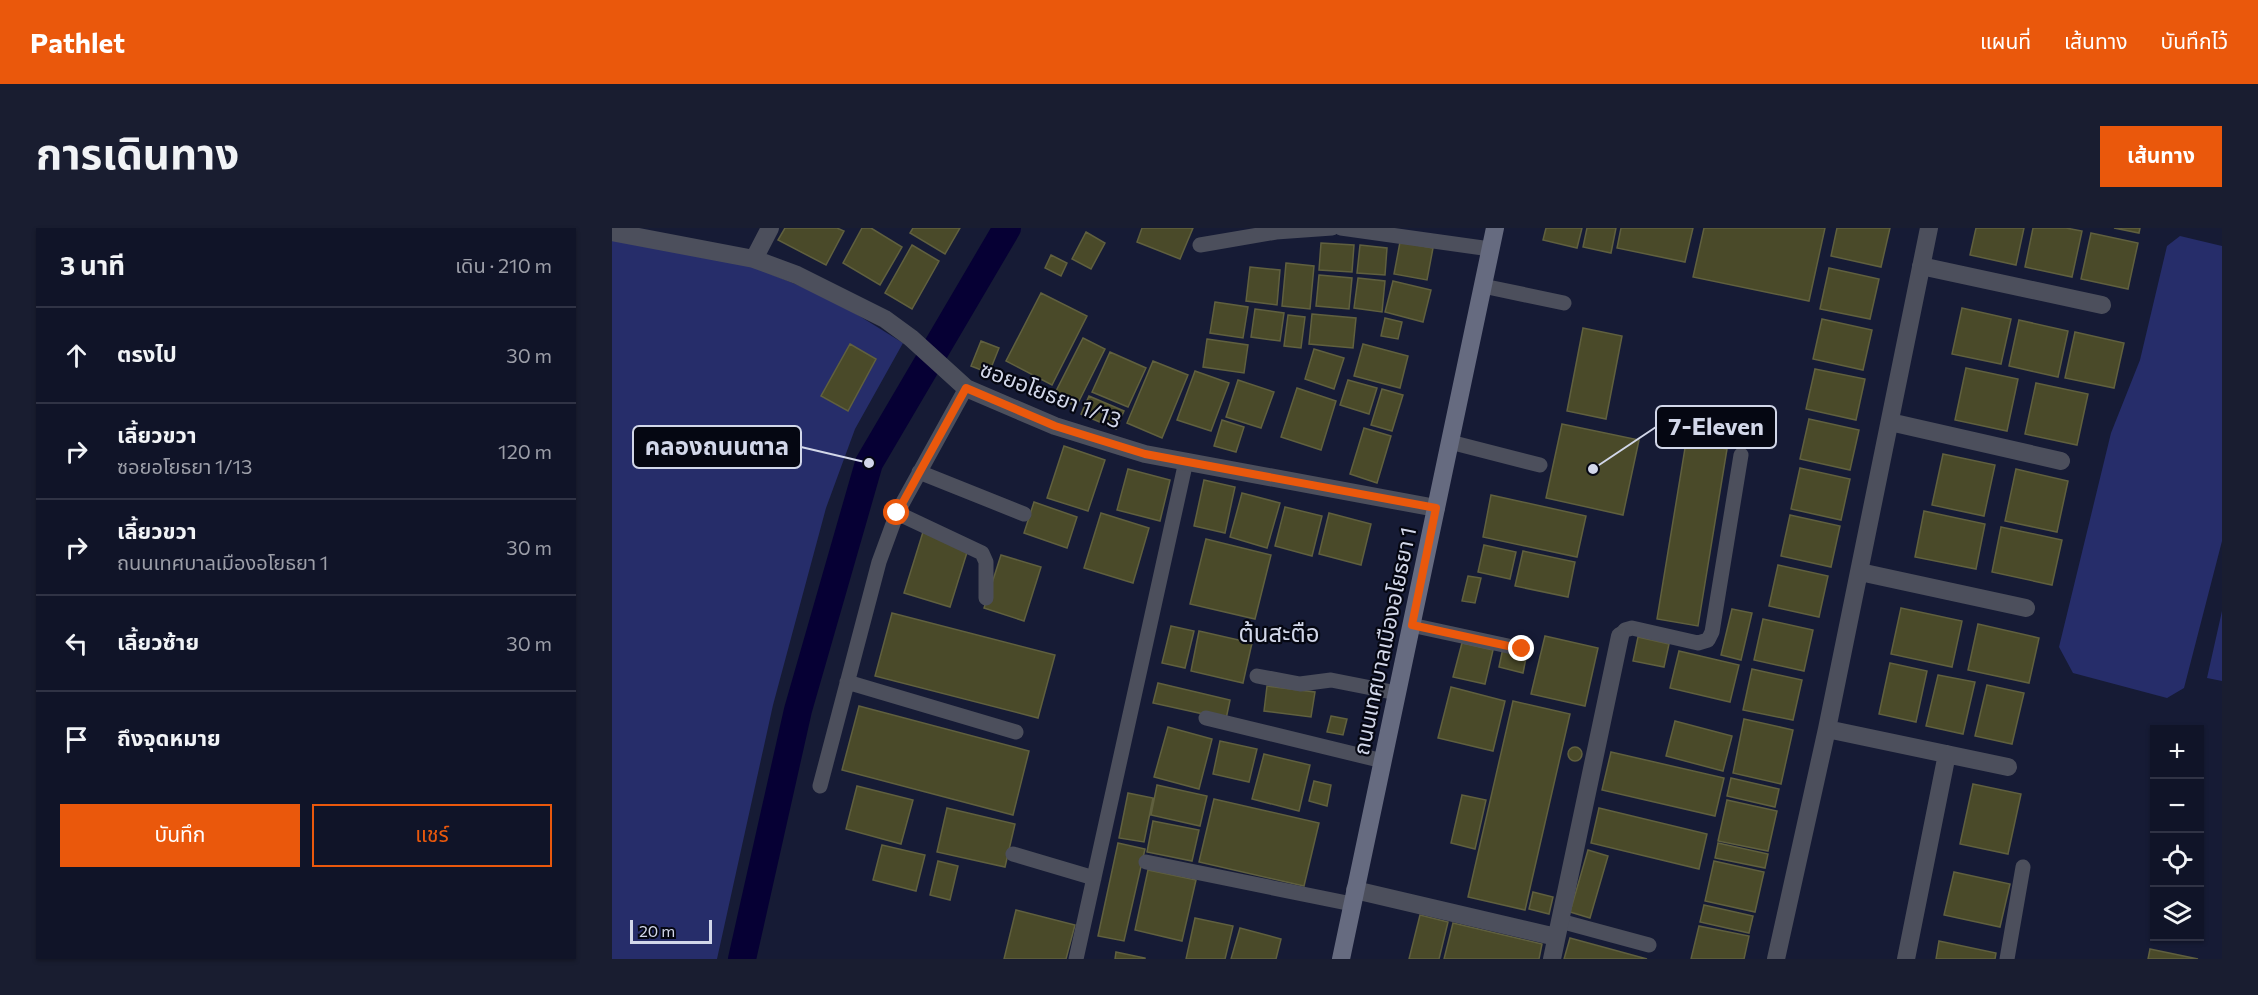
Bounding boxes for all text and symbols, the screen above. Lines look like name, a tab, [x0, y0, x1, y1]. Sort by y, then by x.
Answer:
text: Pathlet	[30, 25, 125, 59]
text: แผนที่	[1980, 28, 2031, 53]
text: เส้นทาง	[2064, 28, 2128, 53]
text: บันทึกไว้	[2161, 28, 2228, 53]
text: การเดินทาง	[36, 126, 239, 178]
button: เส้นทาง	[2100, 126, 2222, 187]
text: 3 นาที	[60, 249, 125, 280]
text: เดิน · 210 m	[455, 253, 552, 277]
icon: ahead	[60, 339, 93, 372]
text: ตรงไป	[117, 340, 177, 367]
text: 30 m	[506, 343, 552, 367]
street label: ซอยอโยธยา 1/13	[977, 355, 1125, 433]
callout: 7-Eleven	[1656, 406, 1776, 448]
text: 7-Eleven	[1668, 411, 1764, 440]
text: เลี้ยวขวา	[117, 421, 197, 448]
callout: คลองถนนตาล	[633, 426, 801, 468]
text: คลองถนนตาล	[645, 431, 789, 460]
icon: right	[60, 435, 93, 468]
text: 120 m	[498, 439, 552, 463]
text: ซอยอโยธยา 1/13	[117, 454, 253, 478]
route start	[883, 499, 909, 525]
text: เลี้ยวขวา	[117, 517, 197, 544]
street label: ถนนเทศบาลเมืองอโยธยา 1	[1347, 524, 1421, 758]
icon: right	[60, 531, 93, 564]
text: 30 m	[506, 535, 552, 559]
text: ถนนเทศบาลเมืองอโยธยา 1	[117, 550, 328, 574]
district label: ต้นสะตือ	[1239, 618, 1319, 647]
icon: left	[60, 627, 93, 660]
text: เลี้ยวซ้าย	[117, 628, 199, 655]
text: 30 m	[506, 631, 552, 655]
route end	[1508, 635, 1534, 661]
icon: arrive	[60, 723, 93, 756]
text: ถึงจุดหมาย	[117, 724, 221, 751]
map controls	[2150, 725, 2204, 941]
button: +	[2150, 725, 2204, 779]
button: −	[2150, 779, 2204, 833]
button: บันทึก	[60, 804, 300, 867]
button: แชร์	[312, 804, 552, 867]
button: locate	[2150, 833, 2204, 887]
button: layers	[2150, 887, 2204, 941]
scale bar	[630, 917, 712, 944]
text: 20 m	[639, 921, 675, 940]

